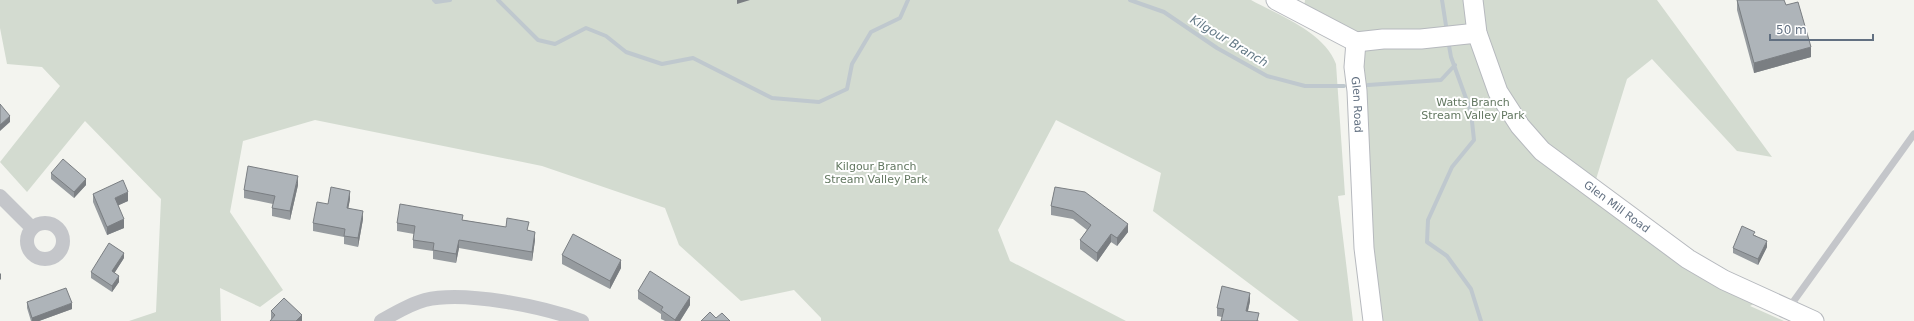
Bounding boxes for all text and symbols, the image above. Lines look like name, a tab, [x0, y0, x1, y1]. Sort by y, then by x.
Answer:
water label: Kilgour Branch	[1188, 12, 1270, 70]
scale bar	[1770, 16, 1873, 42]
text: 50 m	[1776, 23, 1807, 37]
street label: Glen Road	[1348, 76, 1365, 133]
park label: Watts Branch Stream Valley Park	[1421, 96, 1525, 122]
park label: Kilgour Branch Stream Valley Park	[824, 160, 928, 186]
street label: Glen Mill Road	[1581, 178, 1652, 236]

